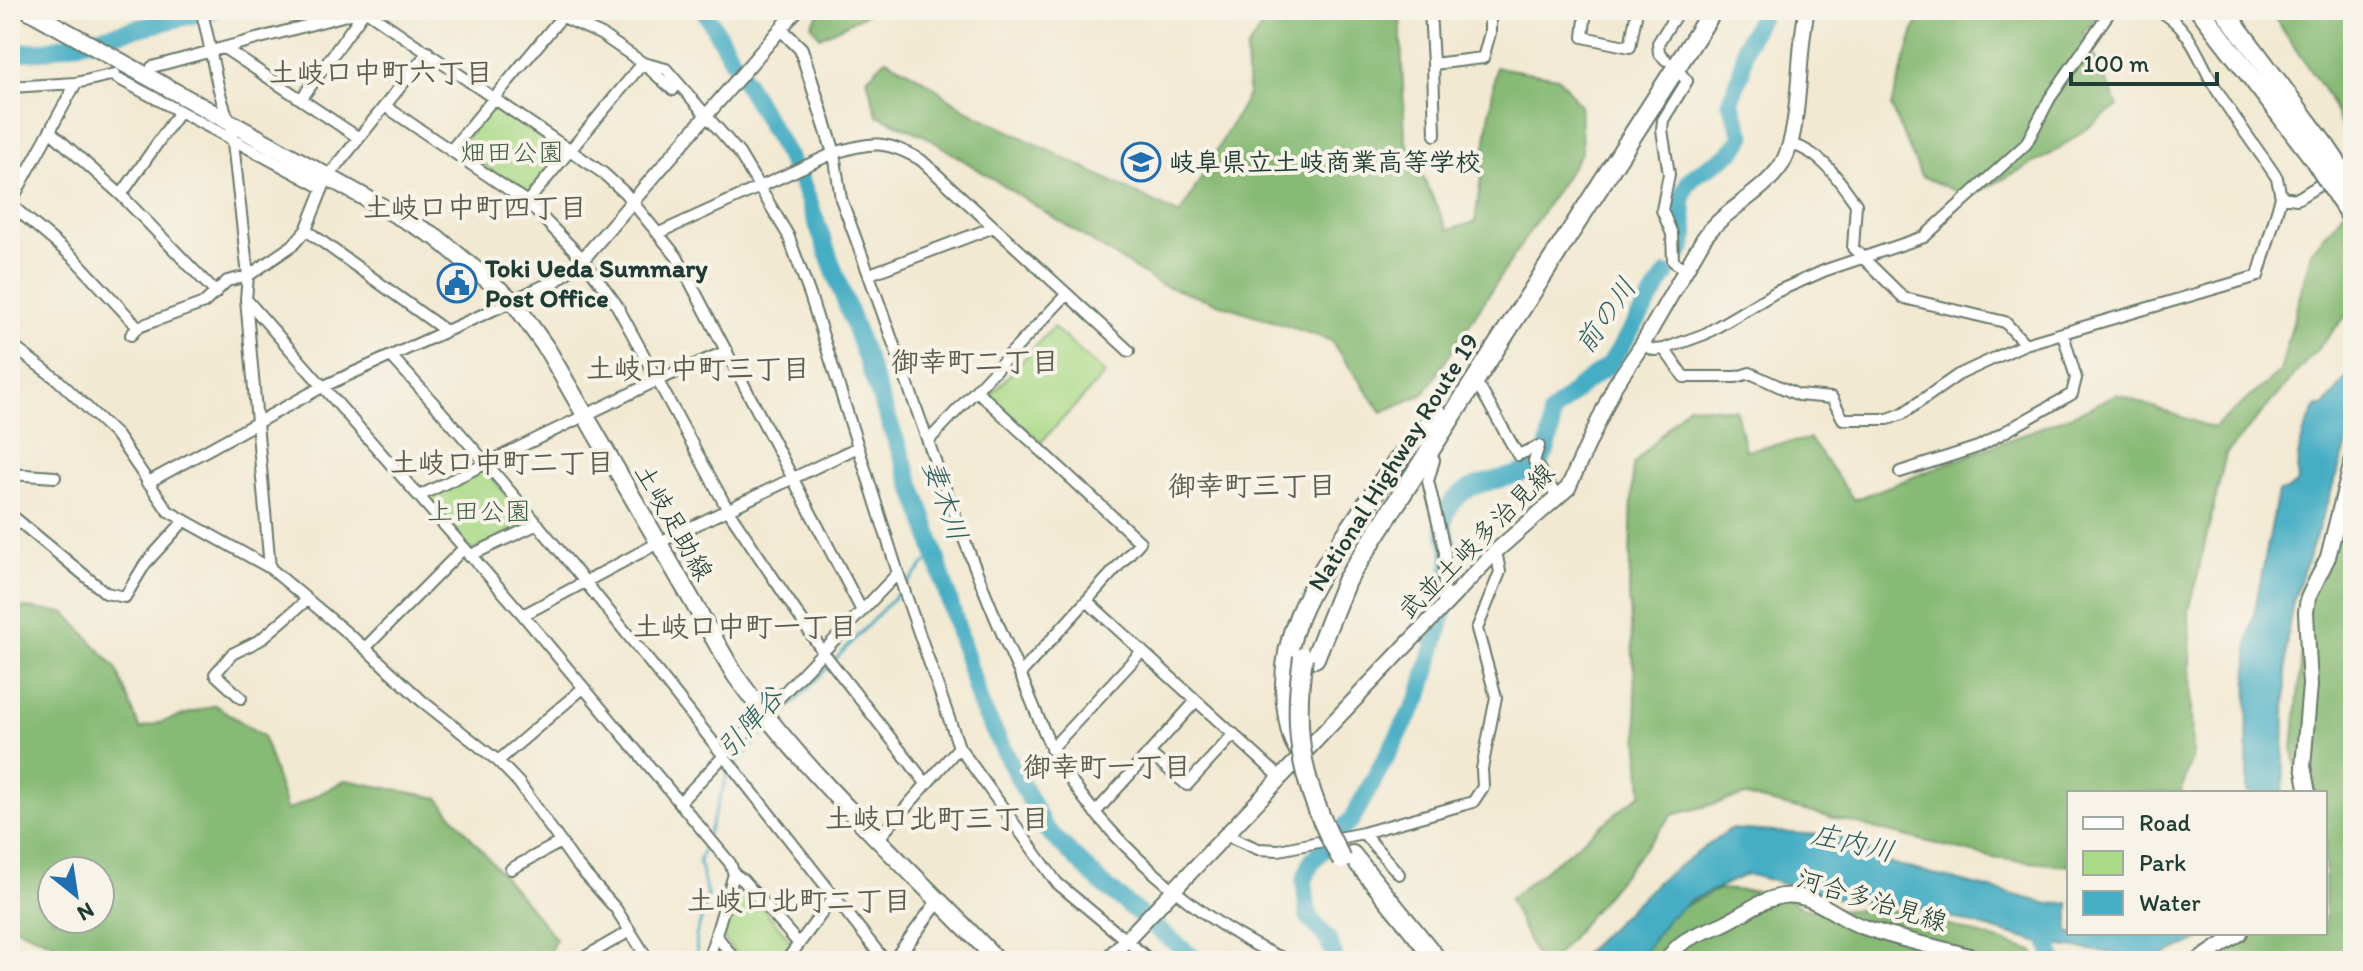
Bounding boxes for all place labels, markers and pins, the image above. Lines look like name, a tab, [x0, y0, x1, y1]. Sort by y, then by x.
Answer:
school or university icon: 岐阜県立土岐商業高等学校	[1120, 141, 1162, 183]
place label: 岐阜県立土岐商業高等学校	[1169, 146, 1481, 178]
place label: Toki Ueda Summary Post Office	[484, 252, 708, 314]
public building icon: Toki Ueda Summary Post Office	[436, 262, 478, 304]

